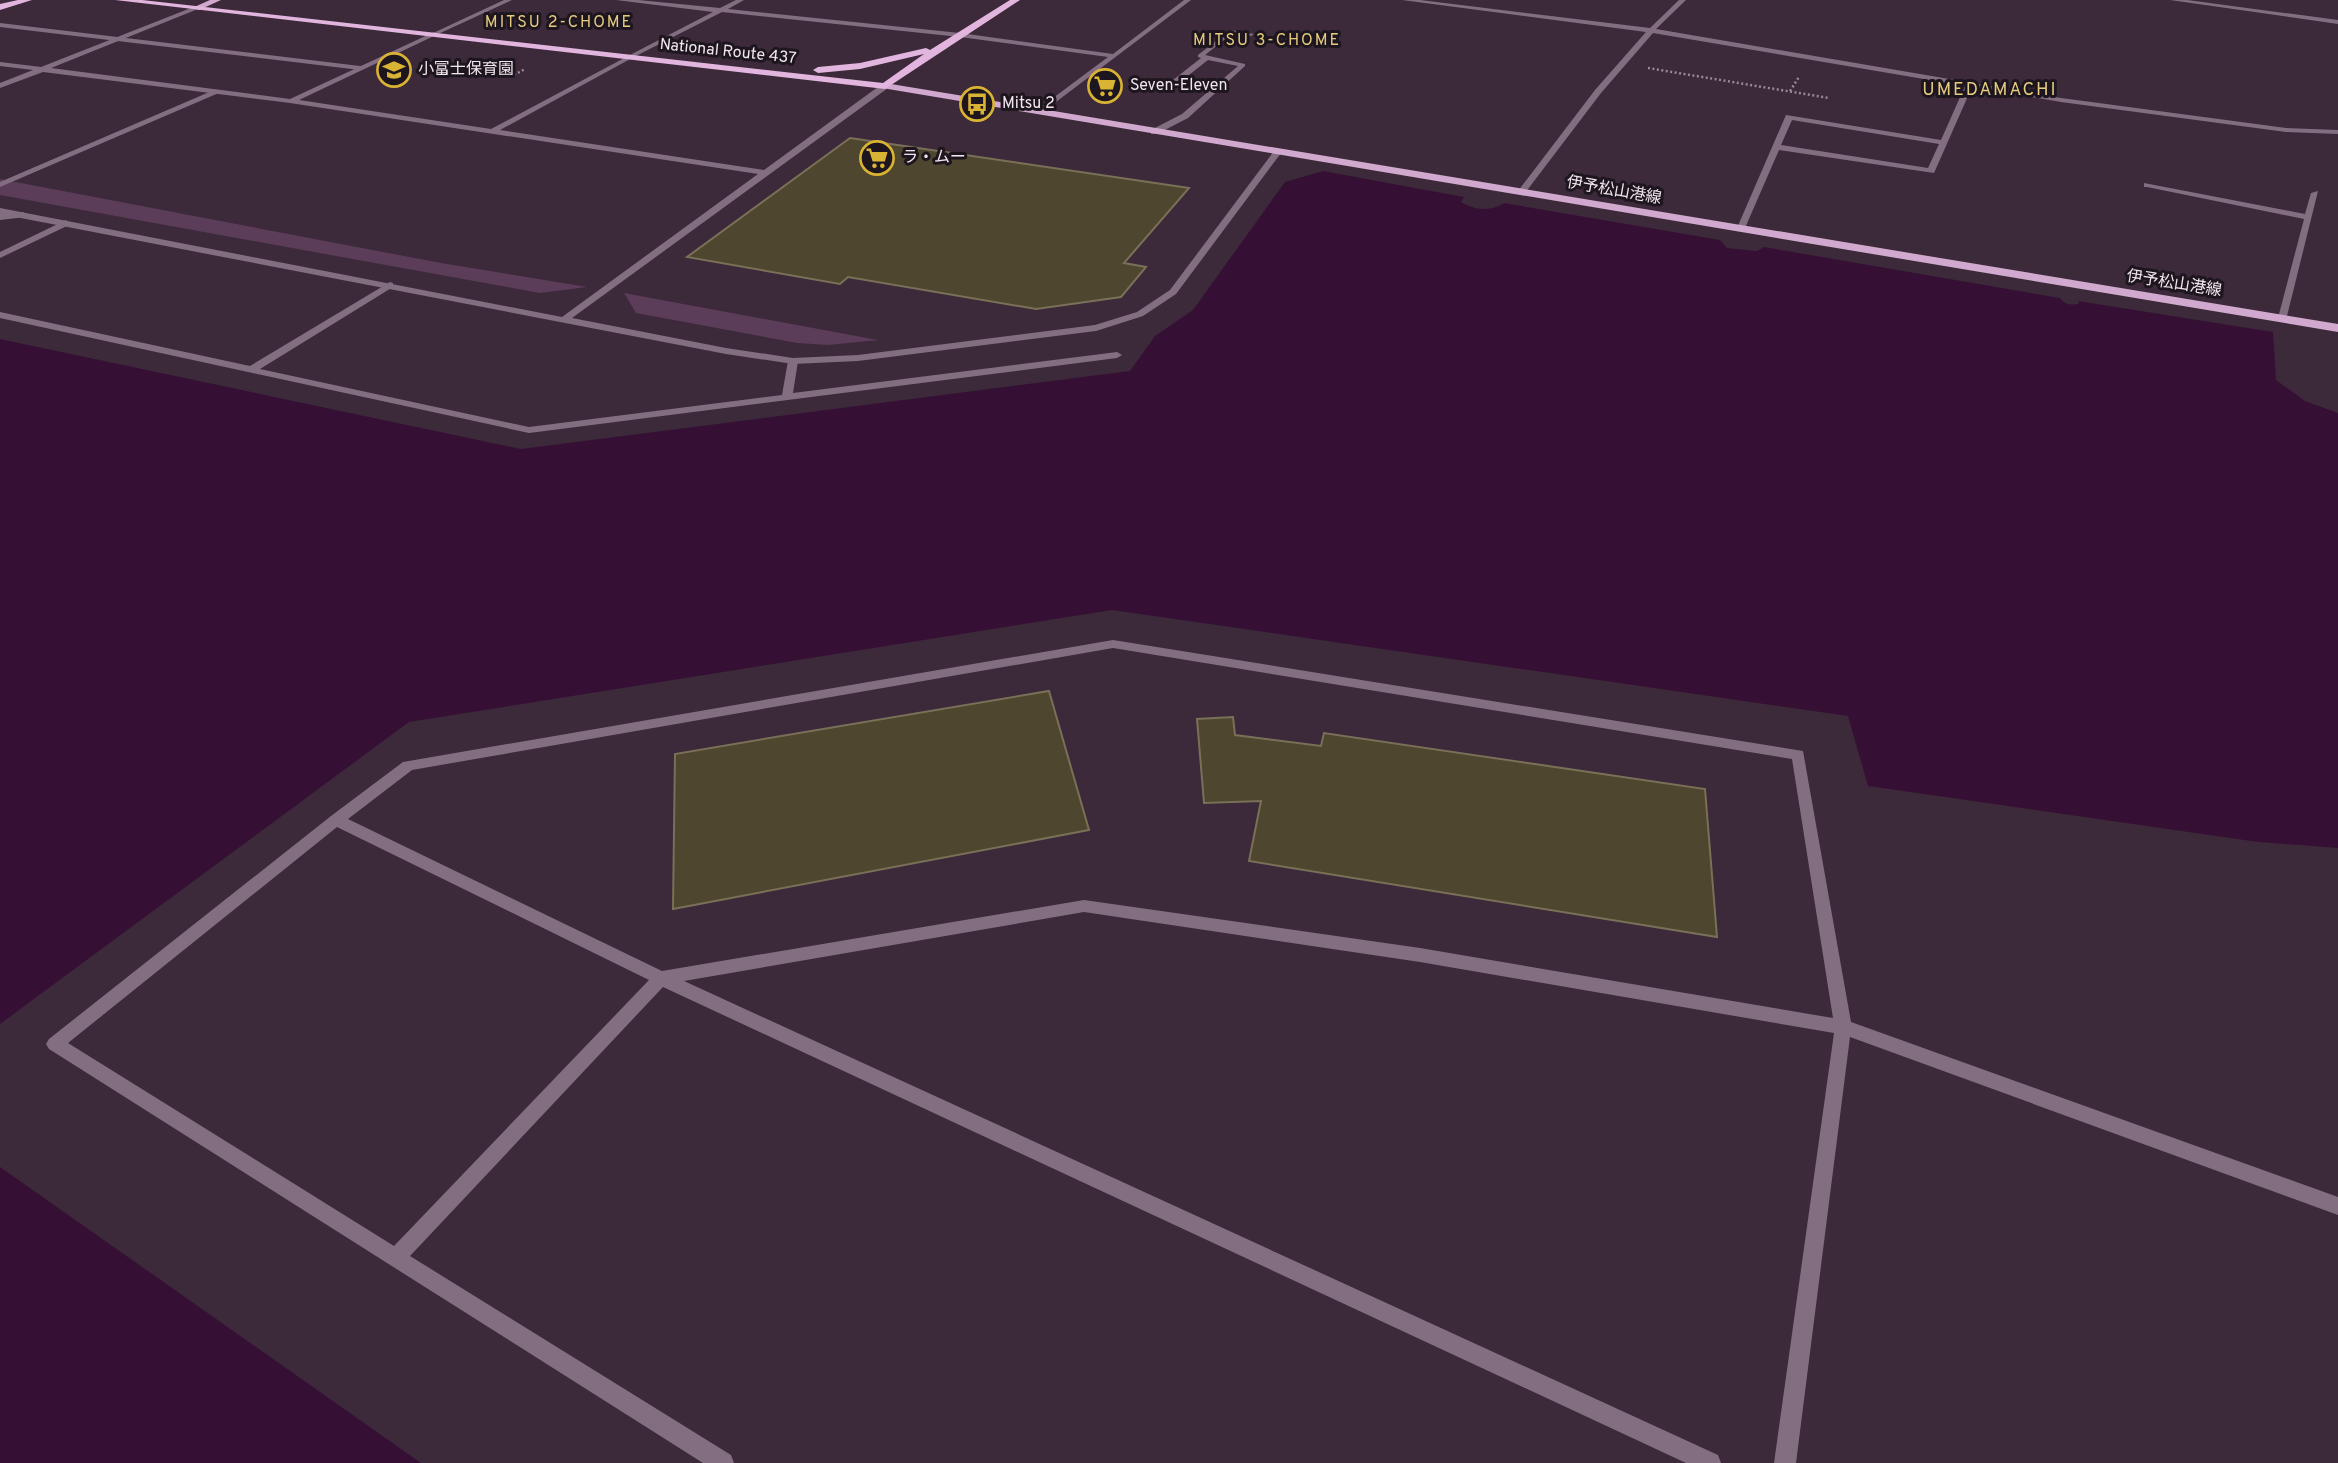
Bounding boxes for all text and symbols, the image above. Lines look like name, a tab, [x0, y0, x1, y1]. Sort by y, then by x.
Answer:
district label: MITSU 2-CHOME	[485, 13, 633, 33]
district label: MITSU 3-CHOME	[1193, 31, 1341, 51]
street label: National Route 437	[659, 35, 797, 69]
school or university icon: 小富士保育園	[375, 51, 413, 89]
place label: 小富士保育園	[418, 60, 514, 80]
supermarket icon: Seven-Eleven	[1086, 67, 1124, 105]
place label: Seven-Eleven	[1130, 76, 1228, 96]
district label: UMEDAMACHI	[1922, 79, 2058, 102]
bus stop icon: Mitsu 2	[958, 85, 996, 123]
place label: Mitsu 2	[1002, 94, 1055, 114]
supermarket icon: ラ・ムー	[858, 139, 896, 177]
place label: ラ・ムー	[902, 148, 966, 168]
street label: 伊予松山港線	[1565, 173, 1663, 209]
street label: 伊予松山港線	[2125, 267, 2223, 301]

